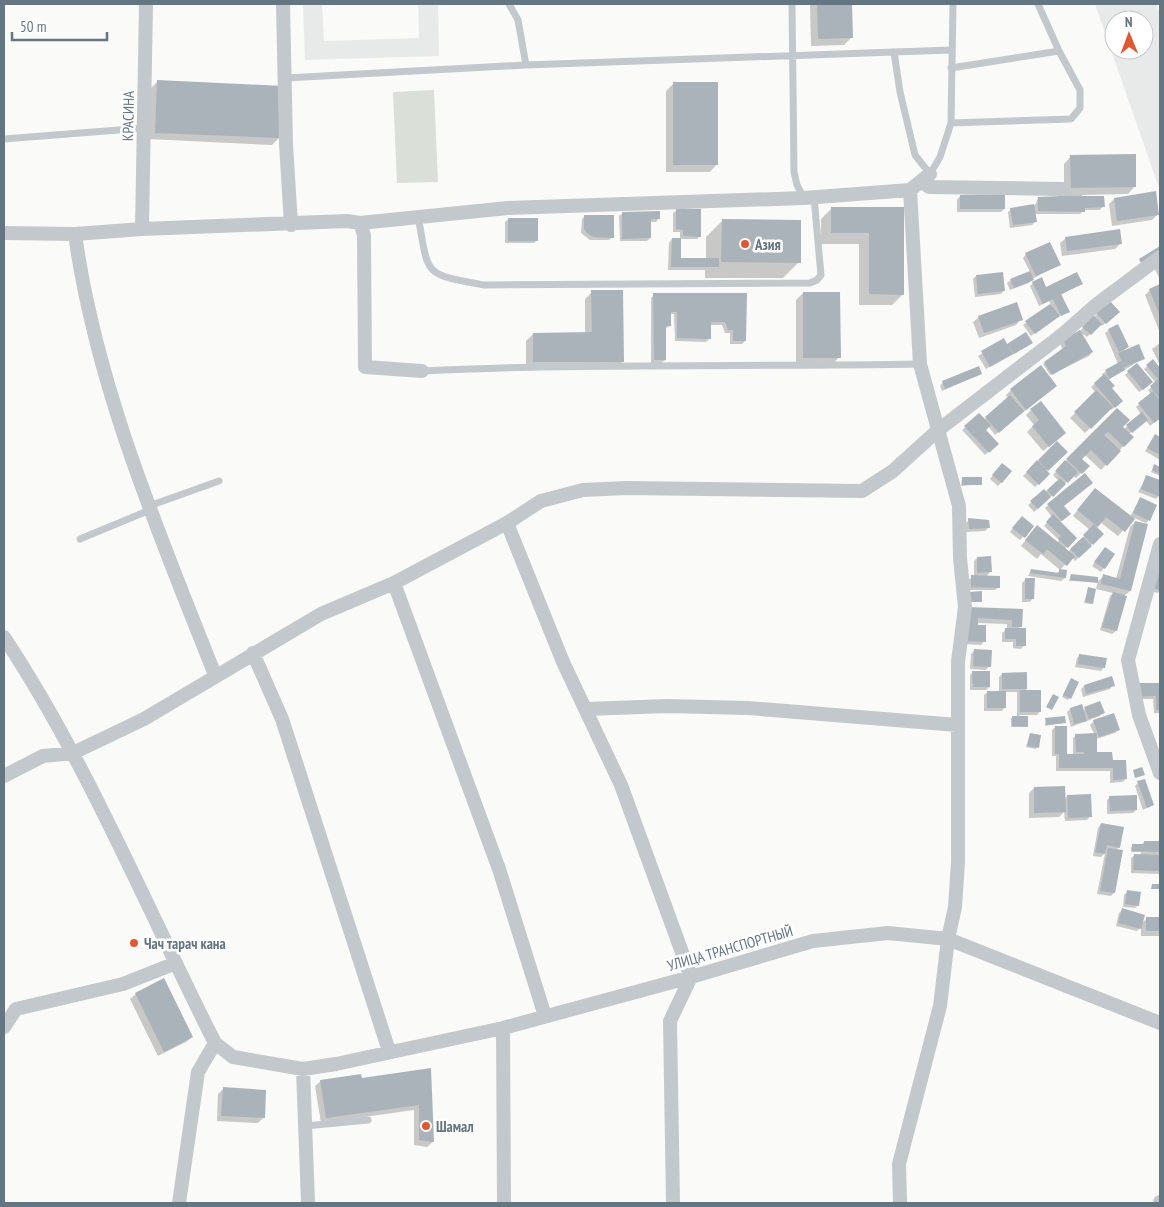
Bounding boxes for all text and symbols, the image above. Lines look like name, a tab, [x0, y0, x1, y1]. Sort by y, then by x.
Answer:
scale bar	[12, 10, 108, 42]
north arrow	[1104, 10, 1154, 60]
text: N	[1125, 13, 1133, 31]
text: 50 m	[20, 17, 46, 36]
street label: КРАСИНА	[118, 90, 138, 141]
place label: Азия	[754, 235, 781, 254]
marker: Азия	[739, 238, 751, 250]
street label: УЛИЦА ТРАНСПОРТНЫЙ	[665, 921, 795, 975]
place label: Чач тарач кана	[144, 934, 226, 953]
marker: Чач тарач кана	[128, 937, 140, 949]
place label: Шамал	[436, 1117, 474, 1136]
marker: Шамал	[420, 1120, 432, 1132]

